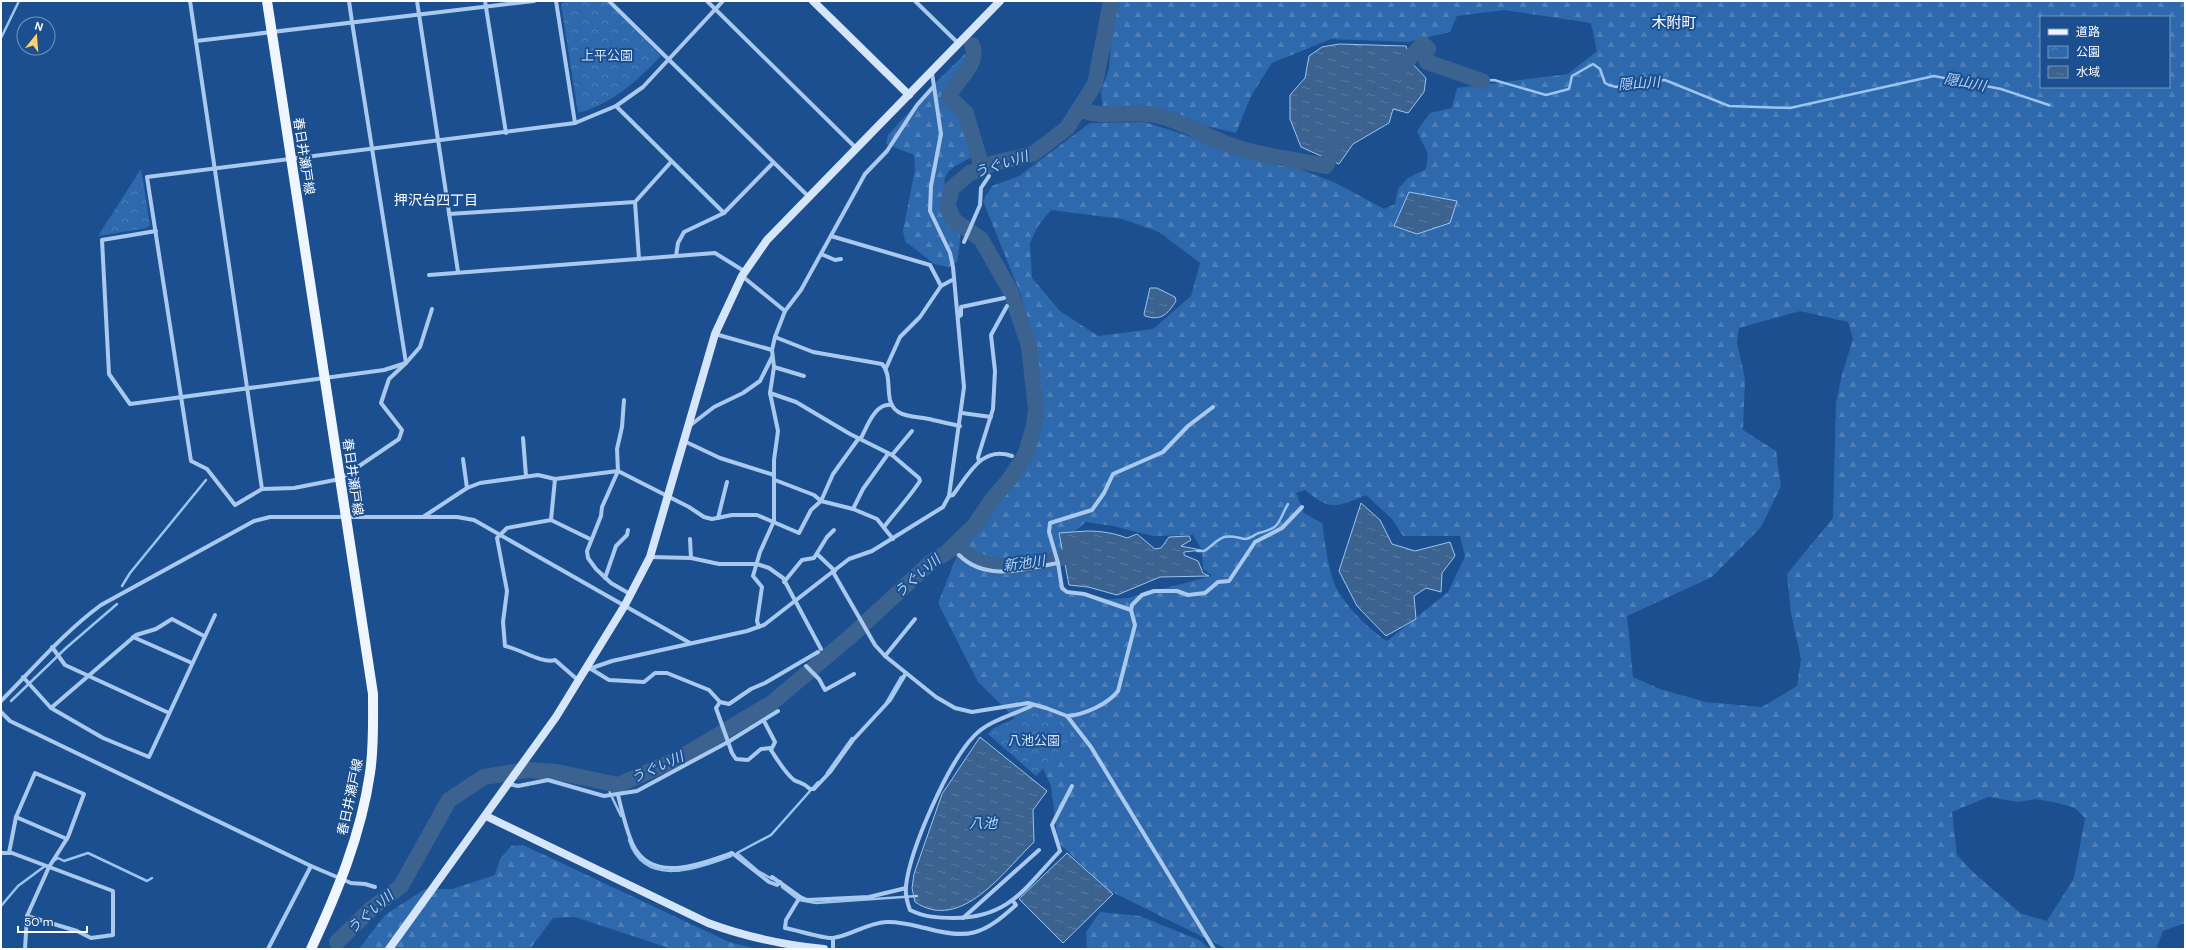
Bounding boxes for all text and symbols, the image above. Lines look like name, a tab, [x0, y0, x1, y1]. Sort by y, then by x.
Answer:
district label: 木附町	[1651, 13, 1697, 33]
north arrow	[16, 16, 56, 56]
legend	[2040, 16, 2170, 88]
text: N	[33, 19, 45, 34]
text: 道路	[2076, 24, 2100, 40]
text: 公園	[2076, 44, 2100, 60]
park label: 上平公園	[581, 47, 633, 64]
text: 水域	[2076, 64, 2100, 80]
water label: 隠山川	[1943, 69, 1989, 95]
water label: 隠山川	[1617, 72, 1663, 93]
street label: 春日井瀬戸線	[290, 116, 318, 196]
water label: うぐい川	[972, 146, 1032, 181]
district label: 押沢台四丁目	[394, 191, 478, 209]
street label: 春日井瀬戸線	[339, 437, 367, 517]
water label: うぐい川	[890, 550, 946, 601]
water label: 新池川	[1002, 551, 1048, 574]
park label: 八池公園	[1008, 732, 1060, 749]
water label: うぐい川	[628, 747, 688, 787]
street label: 春日井瀬戸線	[334, 757, 366, 837]
water label: 八池	[969, 814, 999, 832]
water label: うぐい川	[343, 886, 399, 937]
scale bar	[18, 908, 87, 934]
text: 50 m	[24, 914, 53, 930]

